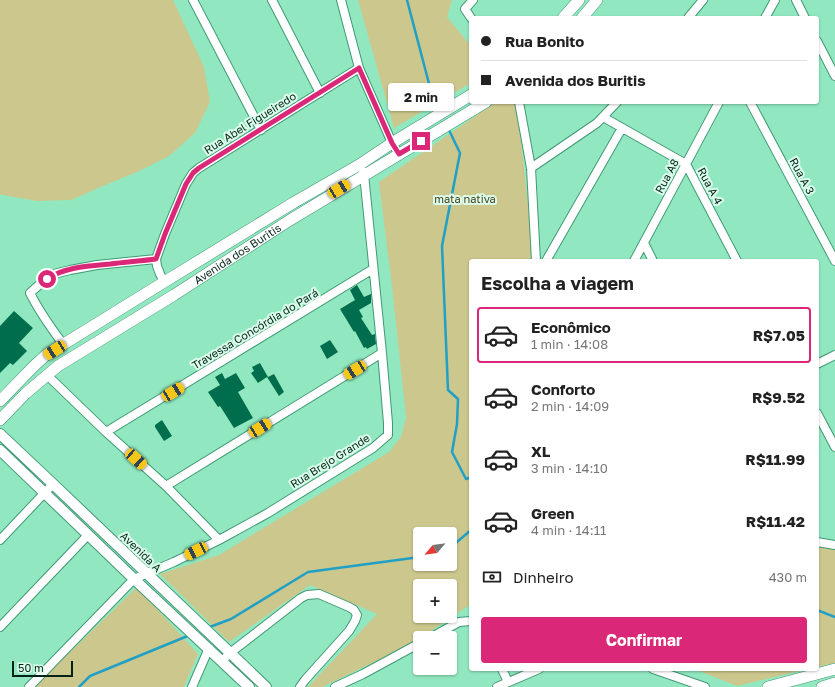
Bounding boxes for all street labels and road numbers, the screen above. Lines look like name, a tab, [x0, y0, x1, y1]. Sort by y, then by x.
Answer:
street label: Rua Abel Figueiredo	[201, 89, 298, 156]
street label: Rua A 3	[787, 155, 817, 196]
street label: Rua A8	[652, 156, 681, 195]
street label: Rua A 4	[695, 165, 726, 207]
street label: Avenida dos Buritis	[191, 221, 283, 286]
street label: Travessa Concórdia do Pará	[189, 286, 320, 372]
street label: Rua Brejo Grande	[288, 431, 372, 490]
street label: Avenida A	[118, 529, 165, 575]

